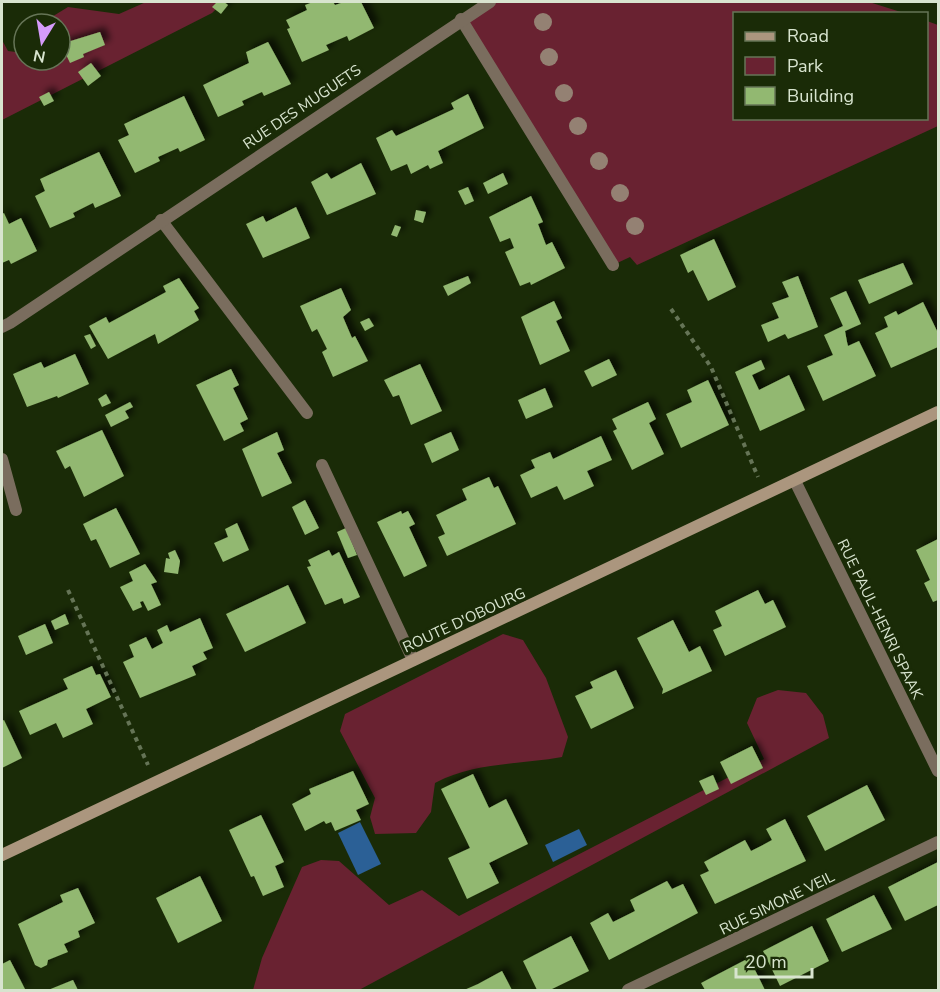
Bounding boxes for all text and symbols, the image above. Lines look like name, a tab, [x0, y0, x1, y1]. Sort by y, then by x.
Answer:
north arrow	[12, 12, 72, 72]
legend	[733, 12, 928, 120]
text: Road	[787, 24, 829, 48]
text: N	[31, 44, 47, 68]
text: Park	[787, 54, 824, 78]
street label: RUE DES MUGUETS	[239, 60, 365, 154]
text: Building	[787, 84, 854, 108]
street label: RUE PAUL-HENRI SPAAK	[833, 536, 928, 703]
street label: ROUTE D'OBOURG	[399, 583, 529, 657]
street label: RUE SIMONE VEIL	[716, 866, 838, 940]
scale bar	[736, 941, 812, 979]
text: 20 m	[745, 950, 787, 974]

